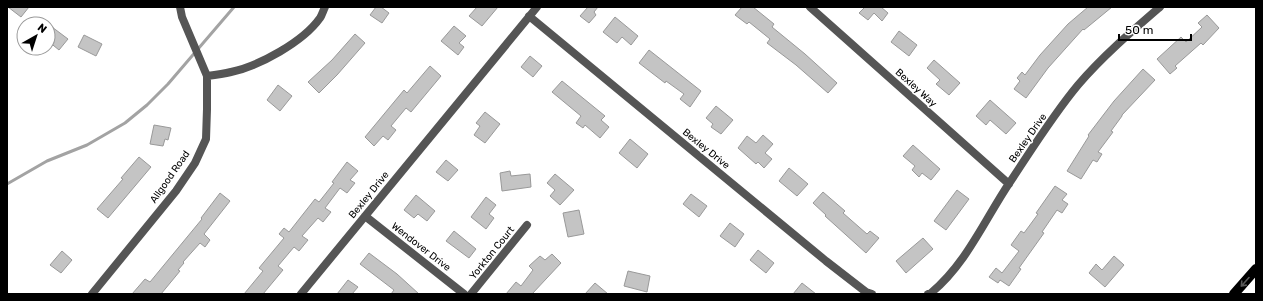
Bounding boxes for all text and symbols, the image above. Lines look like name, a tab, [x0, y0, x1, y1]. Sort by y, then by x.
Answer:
north arrow	[16, 16, 56, 56]
scale bar	[1119, 16, 1191, 42]
text: N	[35, 21, 49, 36]
text: 50 m	[1125, 23, 1153, 37]
street label: Bexley Way	[893, 66, 940, 110]
street label: Bexley Drive	[1007, 111, 1050, 165]
street label: Bexley Drive	[680, 126, 732, 172]
street label: Allgood Road	[148, 148, 192, 205]
street label: Bexley Drive	[346, 169, 392, 221]
street label: Wendover Drive	[389, 220, 453, 274]
street label: Yorkton Court	[467, 224, 517, 282]
one-way arrow	[1240, 276, 1249, 287]

